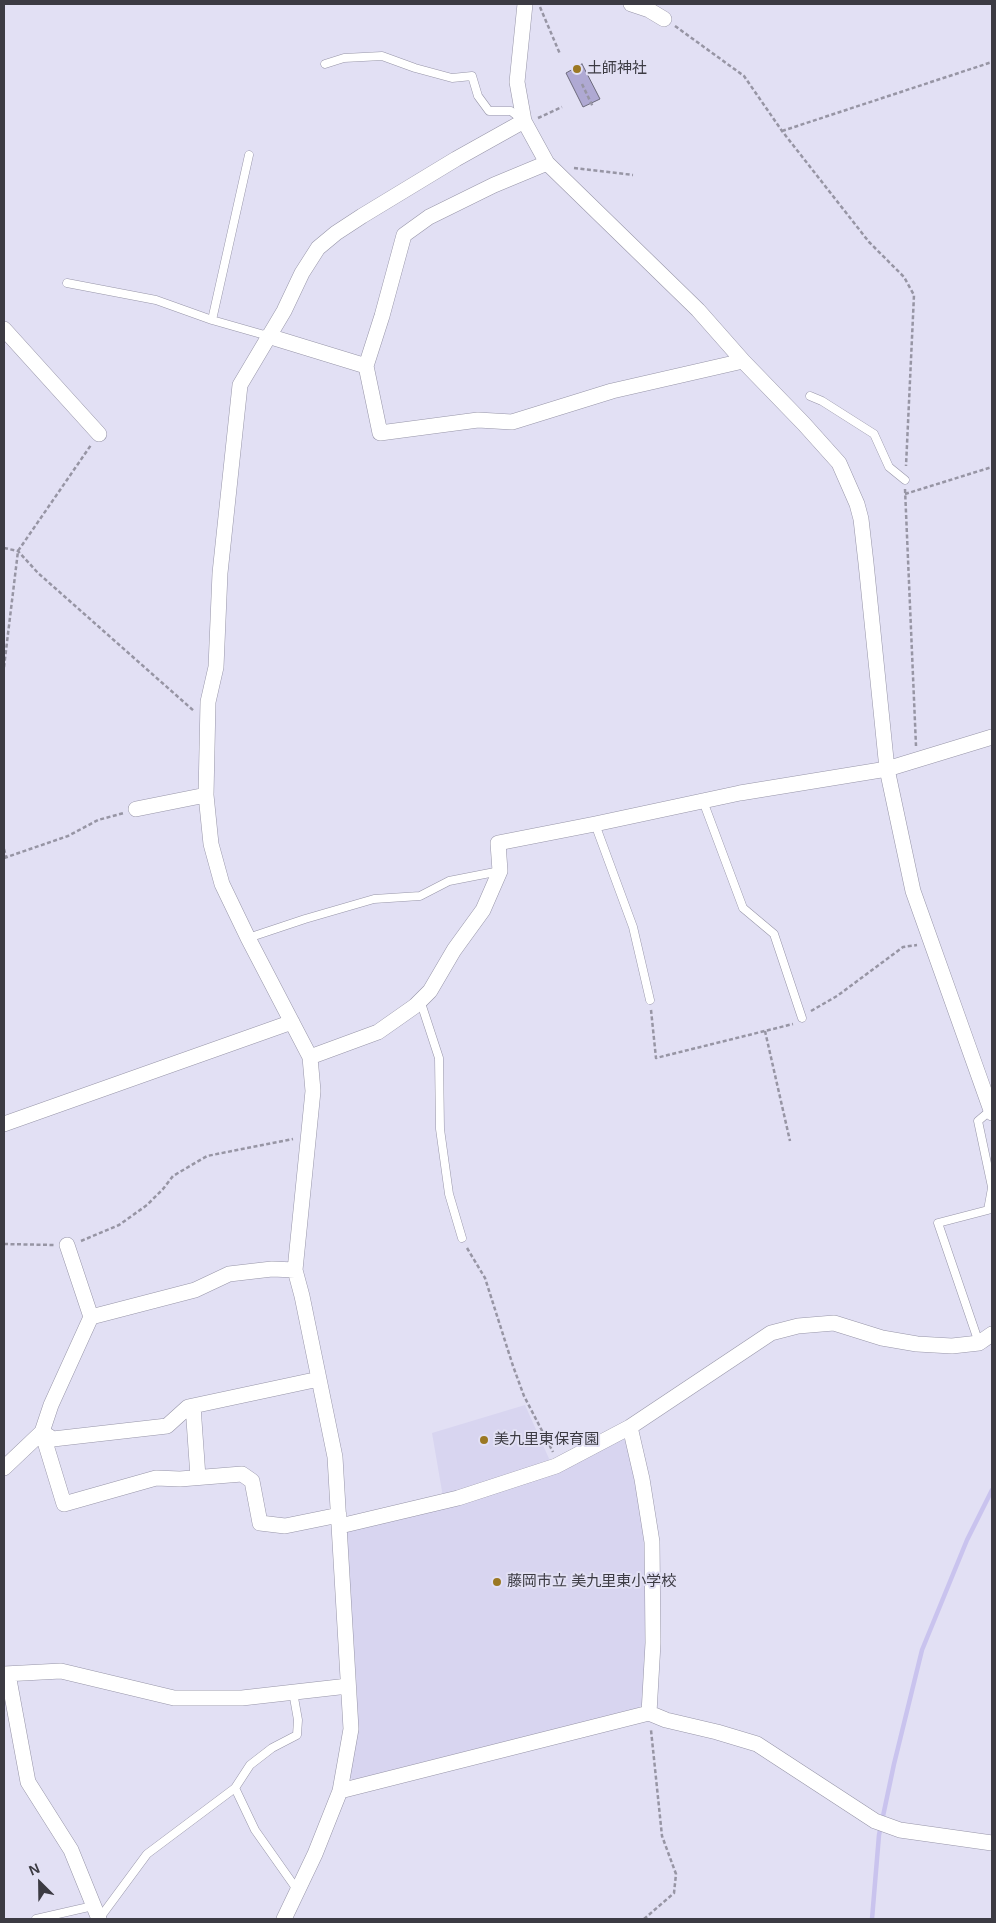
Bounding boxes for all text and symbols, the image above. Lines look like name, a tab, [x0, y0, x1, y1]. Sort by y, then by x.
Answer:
place label: 土師神社	[587, 60, 647, 78]
marker: 土師神社	[571, 63, 583, 75]
place label: 美九里東保育園	[494, 1431, 599, 1449]
marker: 美九里東保育園	[478, 1434, 490, 1446]
place label: 藤岡市立 美九里東小学校	[507, 1573, 676, 1591]
marker: 藤岡市立 美九里東小学校	[491, 1576, 503, 1588]
north arrow	[15, 1858, 65, 1908]
text: N	[26, 1860, 42, 1879]

